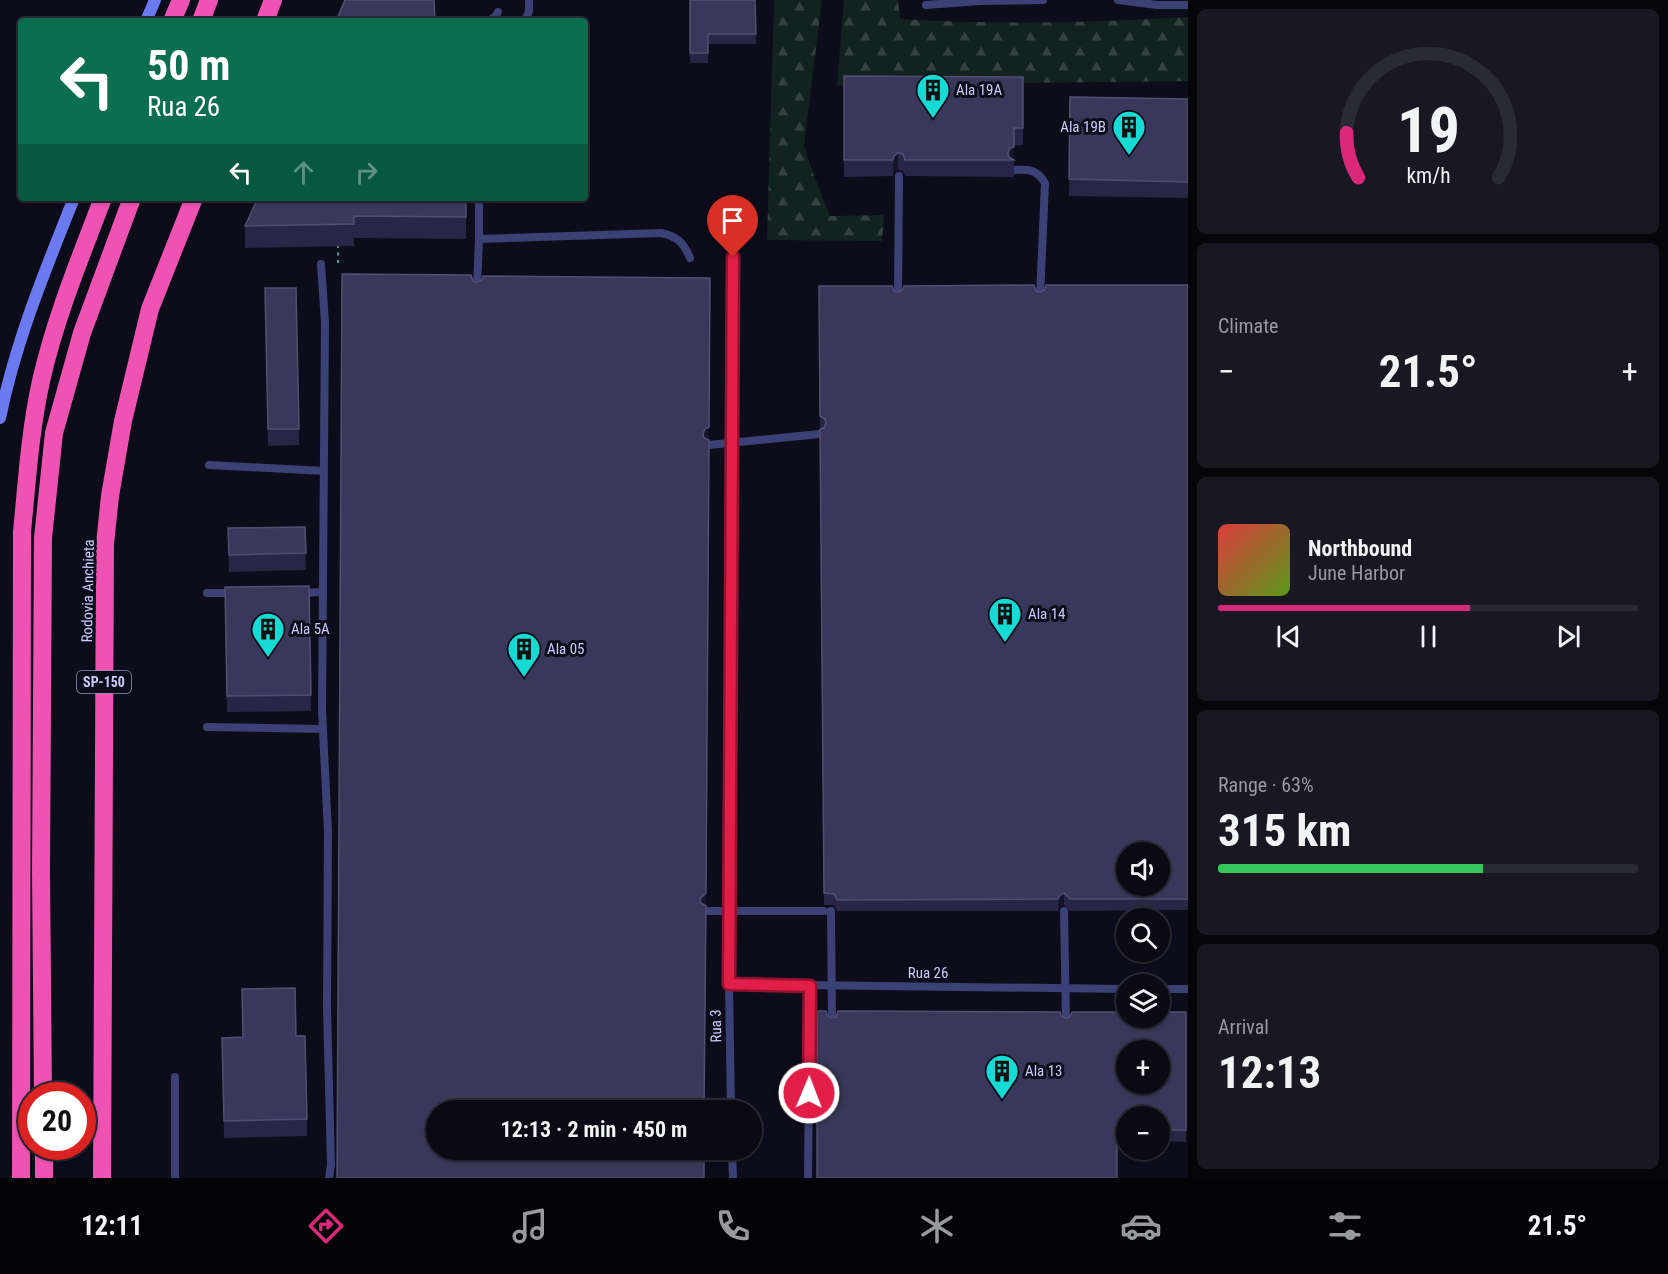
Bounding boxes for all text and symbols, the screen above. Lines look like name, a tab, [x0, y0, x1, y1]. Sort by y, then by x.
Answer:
text: 50 m	[147, 41, 230, 90]
icon: left	[48, 42, 126, 120]
building icon: Ala 19A	[915, 72, 951, 119]
place label: Ala 19A	[956, 81, 1003, 99]
text: Rua 26	[147, 91, 220, 123]
text: 19	[1396, 95, 1460, 168]
building icon: Ala 19B	[1111, 109, 1147, 156]
place label: Ala 19B	[1060, 118, 1106, 136]
icon: left	[224, 156, 257, 189]
icon: ahead	[287, 156, 320, 189]
icon: right	[350, 156, 383, 189]
text: km/h	[1406, 164, 1450, 189]
pin	[707, 195, 758, 257]
icon: arrive	[716, 204, 749, 237]
text: Climate	[1218, 314, 1278, 338]
text: 21.5°	[1379, 345, 1477, 398]
text: −	[1218, 352, 1235, 391]
text: +	[1622, 352, 1638, 391]
text: Northbound	[1308, 536, 1412, 561]
street label: Rodovia Anchieta	[78, 539, 98, 643]
text: June Harbor	[1308, 561, 1405, 585]
building icon: Ala 14	[987, 596, 1023, 643]
place label: Ala 14	[1028, 605, 1066, 623]
building icon: Ala 5A	[250, 611, 286, 658]
place label: Ala 5A	[291, 620, 330, 638]
icon: previous	[1272, 620, 1305, 653]
icon: pause	[1412, 620, 1445, 653]
icon: next	[1552, 620, 1585, 653]
building icon: Ala 05	[506, 631, 542, 678]
place label: Ala 05	[547, 640, 585, 658]
road number: SP-150	[77, 671, 131, 693]
text: Range · 63%	[1218, 773, 1314, 797]
text: 315 km	[1218, 804, 1351, 857]
map controls	[1116, 842, 1170, 1160]
button: sound	[1116, 842, 1170, 896]
button: search	[1116, 908, 1170, 962]
street label: Rua 26	[908, 964, 948, 982]
button: layers	[1116, 974, 1170, 1028]
street label: Rua 3	[707, 1009, 725, 1043]
text: Arrival	[1218, 1015, 1269, 1039]
button: +	[1116, 1040, 1170, 1094]
text: 12:13	[1218, 1046, 1321, 1099]
building icon: Ala 13	[984, 1053, 1020, 1100]
position arrow	[777, 1061, 841, 1125]
place label: Ala 13	[1025, 1062, 1063, 1080]
speed limit sign: 20	[18, 1082, 96, 1160]
button: −	[1116, 1106, 1170, 1160]
text: 12:13 · 2 min · 450 m	[501, 1117, 687, 1142]
icon: directions	[305, 1205, 347, 1247]
icon: music	[509, 1205, 551, 1247]
icon: phone	[712, 1205, 754, 1247]
icon: climate	[916, 1205, 958, 1247]
icon: car	[1120, 1205, 1162, 1247]
icon: filters	[1324, 1205, 1366, 1247]
text: 12:11	[81, 1210, 143, 1242]
text: 21.5°	[1528, 1210, 1587, 1242]

